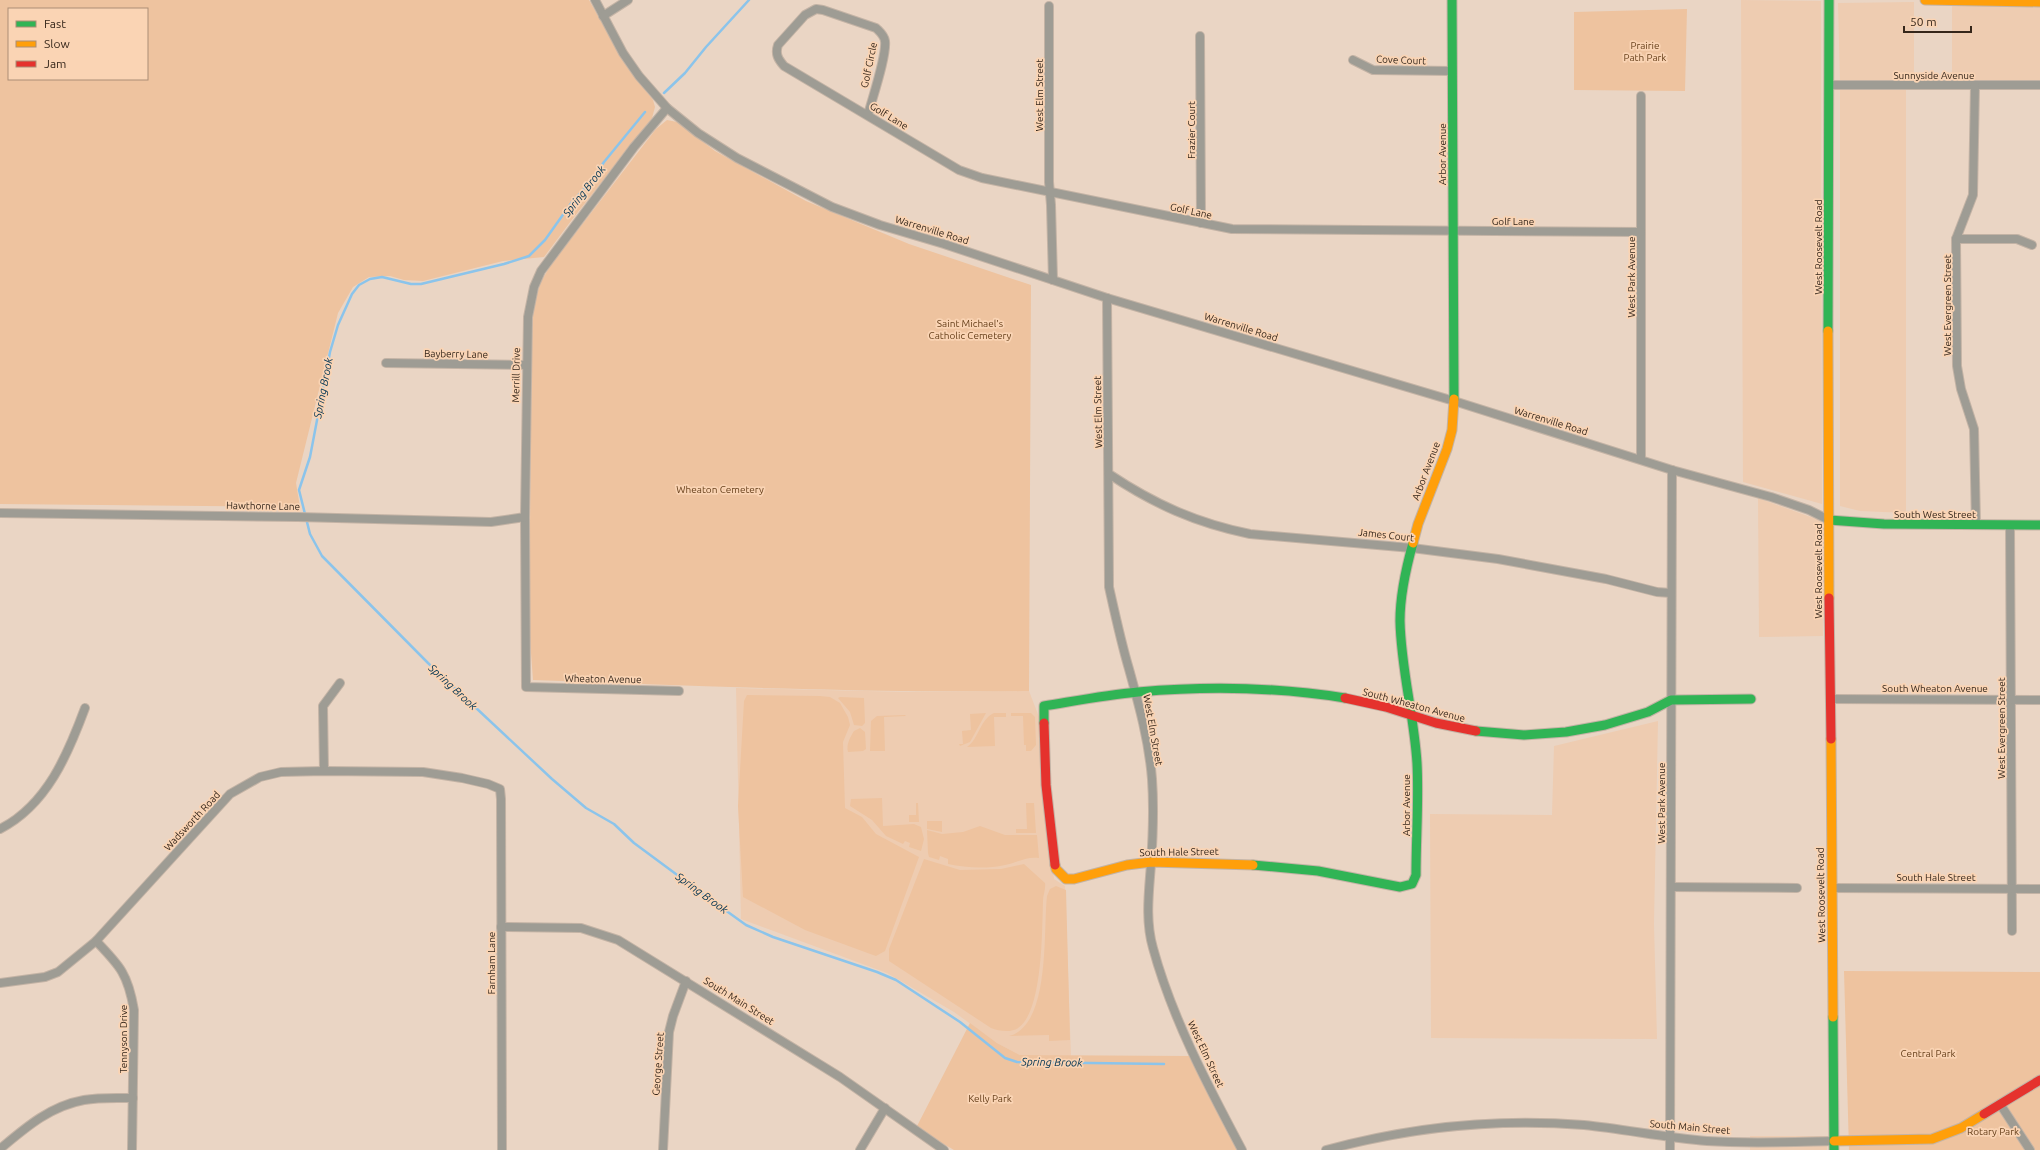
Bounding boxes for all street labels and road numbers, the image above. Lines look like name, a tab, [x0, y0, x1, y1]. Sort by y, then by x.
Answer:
street label: Golf Circle	[859, 41, 879, 89]
street label: Cove Court	[1376, 54, 1426, 66]
street label: West Elm Street	[1034, 59, 1045, 131]
street label: Sunnyside Avenue	[1893, 70, 1975, 81]
street label: Golf Lane	[868, 100, 910, 132]
street label: Frazier Court	[1186, 101, 1197, 159]
street label: Arbor Avenue	[1437, 123, 1448, 185]
street label: West Roosevelt Road	[1813, 199, 1824, 295]
street label: Golf Lane	[1169, 201, 1213, 221]
street label: Warrenville Road	[894, 214, 970, 246]
street label: Golf Lane	[1492, 216, 1534, 227]
street label: West Park Avenue	[1626, 236, 1637, 318]
street label: West Evergreen Street	[1942, 254, 1953, 356]
street label: Warrenville Road	[1203, 311, 1279, 343]
street label: Merrill Drive	[510, 347, 522, 403]
street label: Bayberry Lane	[424, 348, 488, 360]
street label: West Elm Street	[1092, 376, 1104, 448]
street label: Warrenville Road	[1513, 405, 1589, 437]
street label: Arbor Avenue	[1410, 440, 1442, 502]
street label: Hawthorne Lane	[226, 500, 300, 512]
street label: South West Street	[1894, 509, 1976, 520]
street label: West Roosevelt Road	[1813, 523, 1824, 619]
street label: James Court	[1357, 527, 1415, 543]
street label: Wheaton Avenue	[564, 673, 642, 685]
street label: West Evergreen Street	[1996, 677, 2007, 779]
street label: South Wheaton Avenue	[1882, 683, 1988, 694]
street label: South Wheaton Avenue	[1361, 686, 1467, 724]
street label: West Elm Street	[1141, 693, 1165, 767]
street label: West Park Avenue	[1656, 762, 1667, 844]
street label: Arbor Avenue	[1401, 774, 1412, 836]
street label: Wadsworth Road	[162, 789, 222, 853]
street label: South Hale Street	[1139, 846, 1219, 858]
street label: West Roosevelt Road	[1815, 847, 1827, 943]
street label: South Hale Street	[1896, 872, 1976, 883]
street label: Farnham Lane	[486, 932, 497, 994]
street label: South Main Street	[702, 975, 776, 1027]
street label: Tennyson Drive	[118, 1005, 129, 1073]
street label: West Elm Street	[1186, 1019, 1226, 1089]
street label: George Street	[650, 1032, 666, 1096]
street label: South Main Street	[1649, 1118, 1731, 1136]

